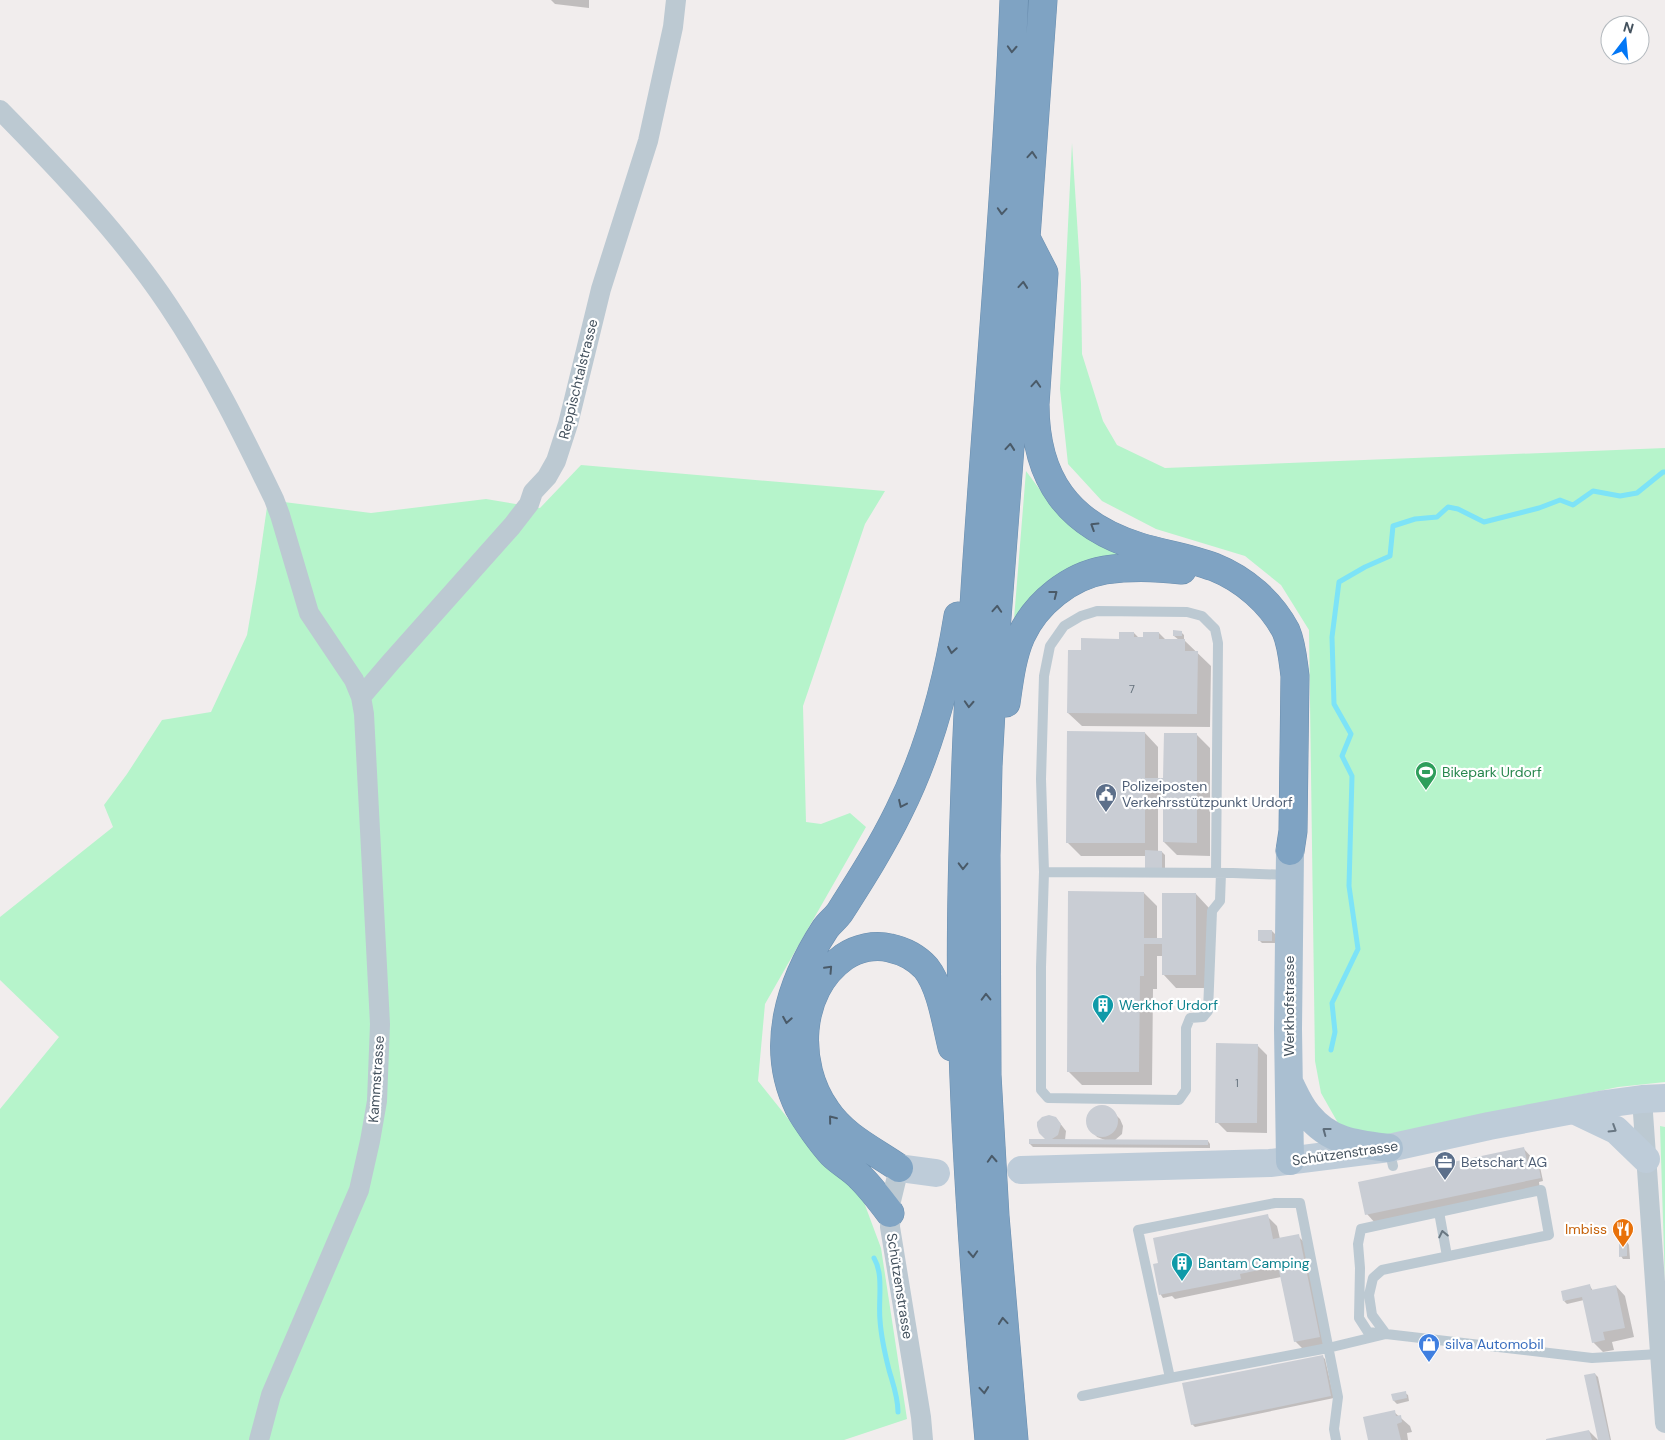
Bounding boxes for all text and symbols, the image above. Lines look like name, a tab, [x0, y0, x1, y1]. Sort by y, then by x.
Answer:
north arrow	[1600, 15, 1650, 65]
text: N	[1621, 17, 1636, 38]
one-way arrow	[1007, 45, 1018, 53]
one-way arrow	[1027, 150, 1038, 158]
one-way arrow	[997, 207, 1008, 215]
one-way arrow	[1017, 280, 1028, 288]
street label: Reppischtalstrasse	[554, 317, 602, 441]
one-way arrow	[1030, 380, 1041, 388]
one-way arrow	[1004, 442, 1015, 450]
one-way arrow	[1090, 523, 1099, 532]
one-way arrow	[1048, 592, 1057, 600]
one-way arrow	[992, 604, 1003, 612]
one-way arrow	[948, 646, 958, 655]
house number: 7	[1129, 682, 1135, 696]
one-way arrow	[963, 700, 974, 708]
sports icon: Bikepark Urdorf	[1414, 760, 1438, 791]
place label: Bikepark Urdorf	[1442, 763, 1542, 781]
place label: Polizeiposten Verkehrsstützpunkt Urdorf	[1122, 777, 1293, 811]
public building icon: Polizeiposten Verkehrsstützpunkt Urdorf	[1094, 782, 1118, 813]
one-way arrow	[898, 799, 909, 808]
one-way arrow	[958, 863, 969, 871]
street label: Werkhofstrasse	[1280, 956, 1298, 1056]
one-way arrow	[823, 966, 832, 975]
one-way arrow	[981, 992, 991, 1000]
building icon: Werkhof Urdorf	[1091, 993, 1115, 1024]
place label: Werkhof Urdorf	[1119, 996, 1218, 1014]
one-way arrow	[782, 1016, 792, 1025]
street label: Kammstrasse	[364, 1035, 388, 1123]
house number: 1	[1235, 1076, 1239, 1090]
one-way arrow	[830, 1116, 838, 1125]
one-way arrow	[1608, 1123, 1617, 1133]
one-way arrow	[1323, 1129, 1332, 1137]
street label: Schützenstrasse	[1291, 1137, 1399, 1169]
office icon: Betschart AG	[1433, 1150, 1457, 1181]
place label: Betschart AG	[1461, 1153, 1547, 1171]
one-way arrow	[986, 1155, 997, 1163]
restaurant icon: Imbiss	[1611, 1217, 1635, 1248]
place label: Imbiss	[1565, 1220, 1607, 1238]
one-way arrow	[1438, 1230, 1449, 1239]
street label: Schützenstrasse	[883, 1232, 917, 1340]
one-way arrow	[968, 1251, 979, 1259]
building icon: Bantam Camping	[1170, 1251, 1194, 1282]
place label: Bantam Camping	[1198, 1254, 1310, 1272]
one-way arrow	[998, 1317, 1009, 1325]
shop icon: silva Automobil	[1417, 1332, 1441, 1363]
place label: silva Automobil	[1445, 1335, 1544, 1353]
one-way arrow	[978, 1387, 989, 1395]

